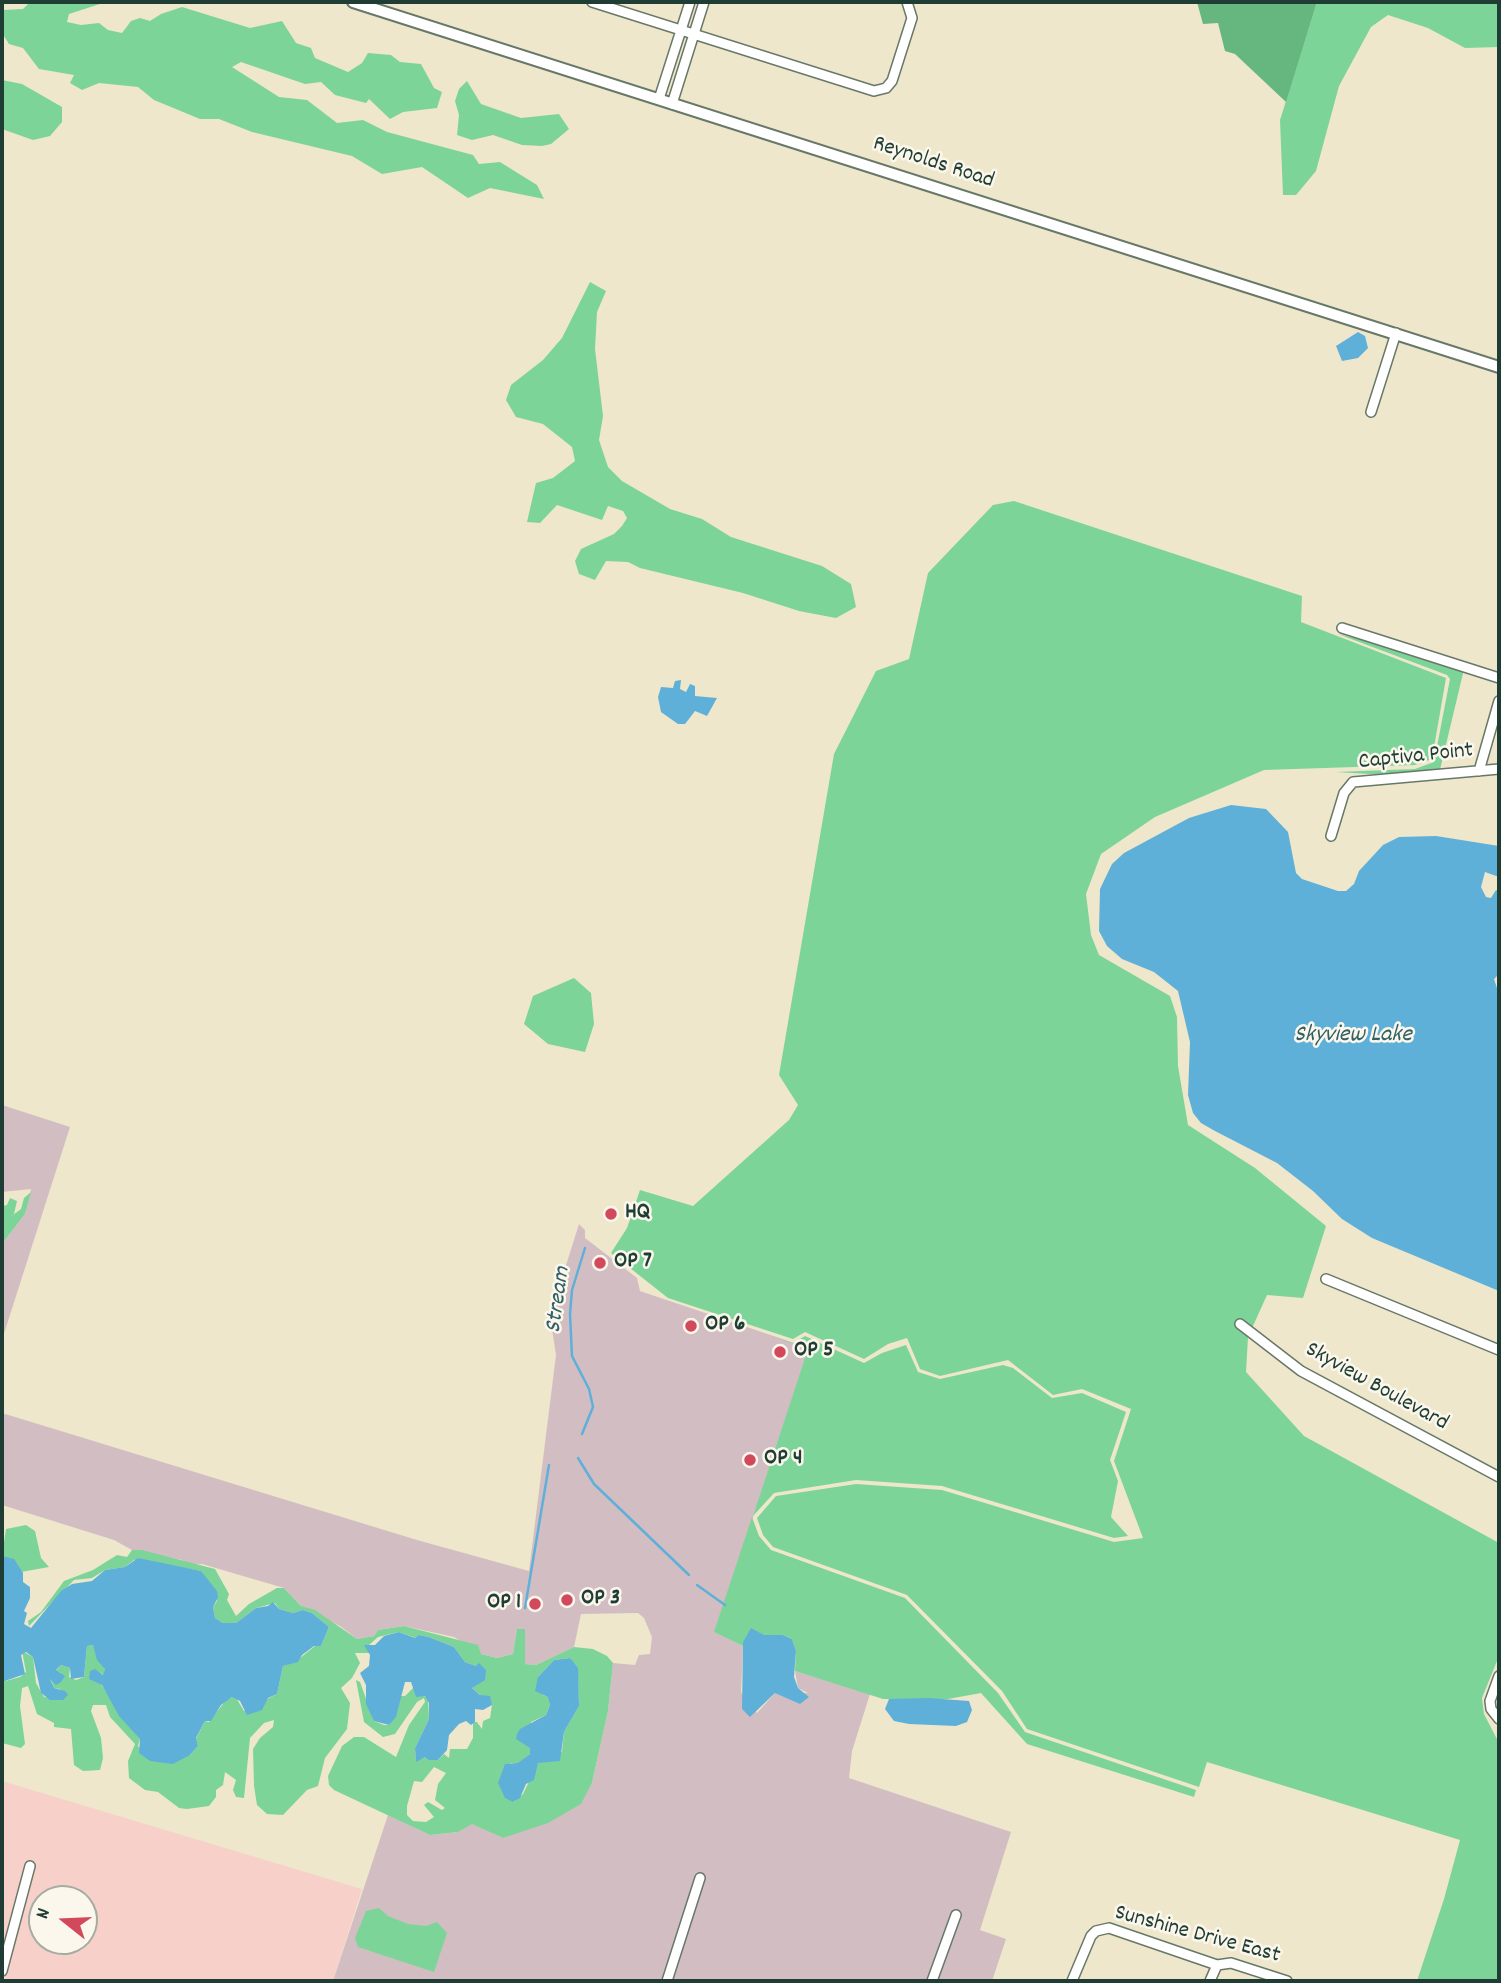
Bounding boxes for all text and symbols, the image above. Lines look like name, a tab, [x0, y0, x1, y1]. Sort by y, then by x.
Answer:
street label: Reynolds Road	[869, 131, 997, 197]
street label: Captiva Point	[1357, 738, 1475, 778]
water label: Skyview Lake	[1294, 1023, 1412, 1051]
place label: HQ	[625, 1200, 650, 1228]
marker: HQ	[603, 1206, 619, 1222]
place label: OP 7	[614, 1249, 652, 1277]
marker: OP 7	[592, 1255, 608, 1271]
water label: Stream	[541, 1265, 579, 1335]
place label: OP 6	[705, 1312, 745, 1340]
marker: OP 6	[683, 1318, 699, 1334]
street label: Skyview Boulevard	[1300, 1337, 1452, 1439]
place label: OP 5	[794, 1338, 834, 1366]
marker: OP 5	[772, 1344, 788, 1360]
place label: OP 4	[764, 1446, 802, 1474]
marker: OP 4	[742, 1452, 758, 1468]
place label: OP 3	[581, 1586, 620, 1614]
place label: OP 1	[487, 1590, 521, 1618]
marker: OP 3	[559, 1592, 575, 1608]
marker: OP 1	[527, 1596, 543, 1612]
north arrow	[28, 1885, 98, 1955]
street label: Sunshine Drive East	[1111, 1901, 1283, 1971]
text: N	[30, 1905, 59, 1923]

